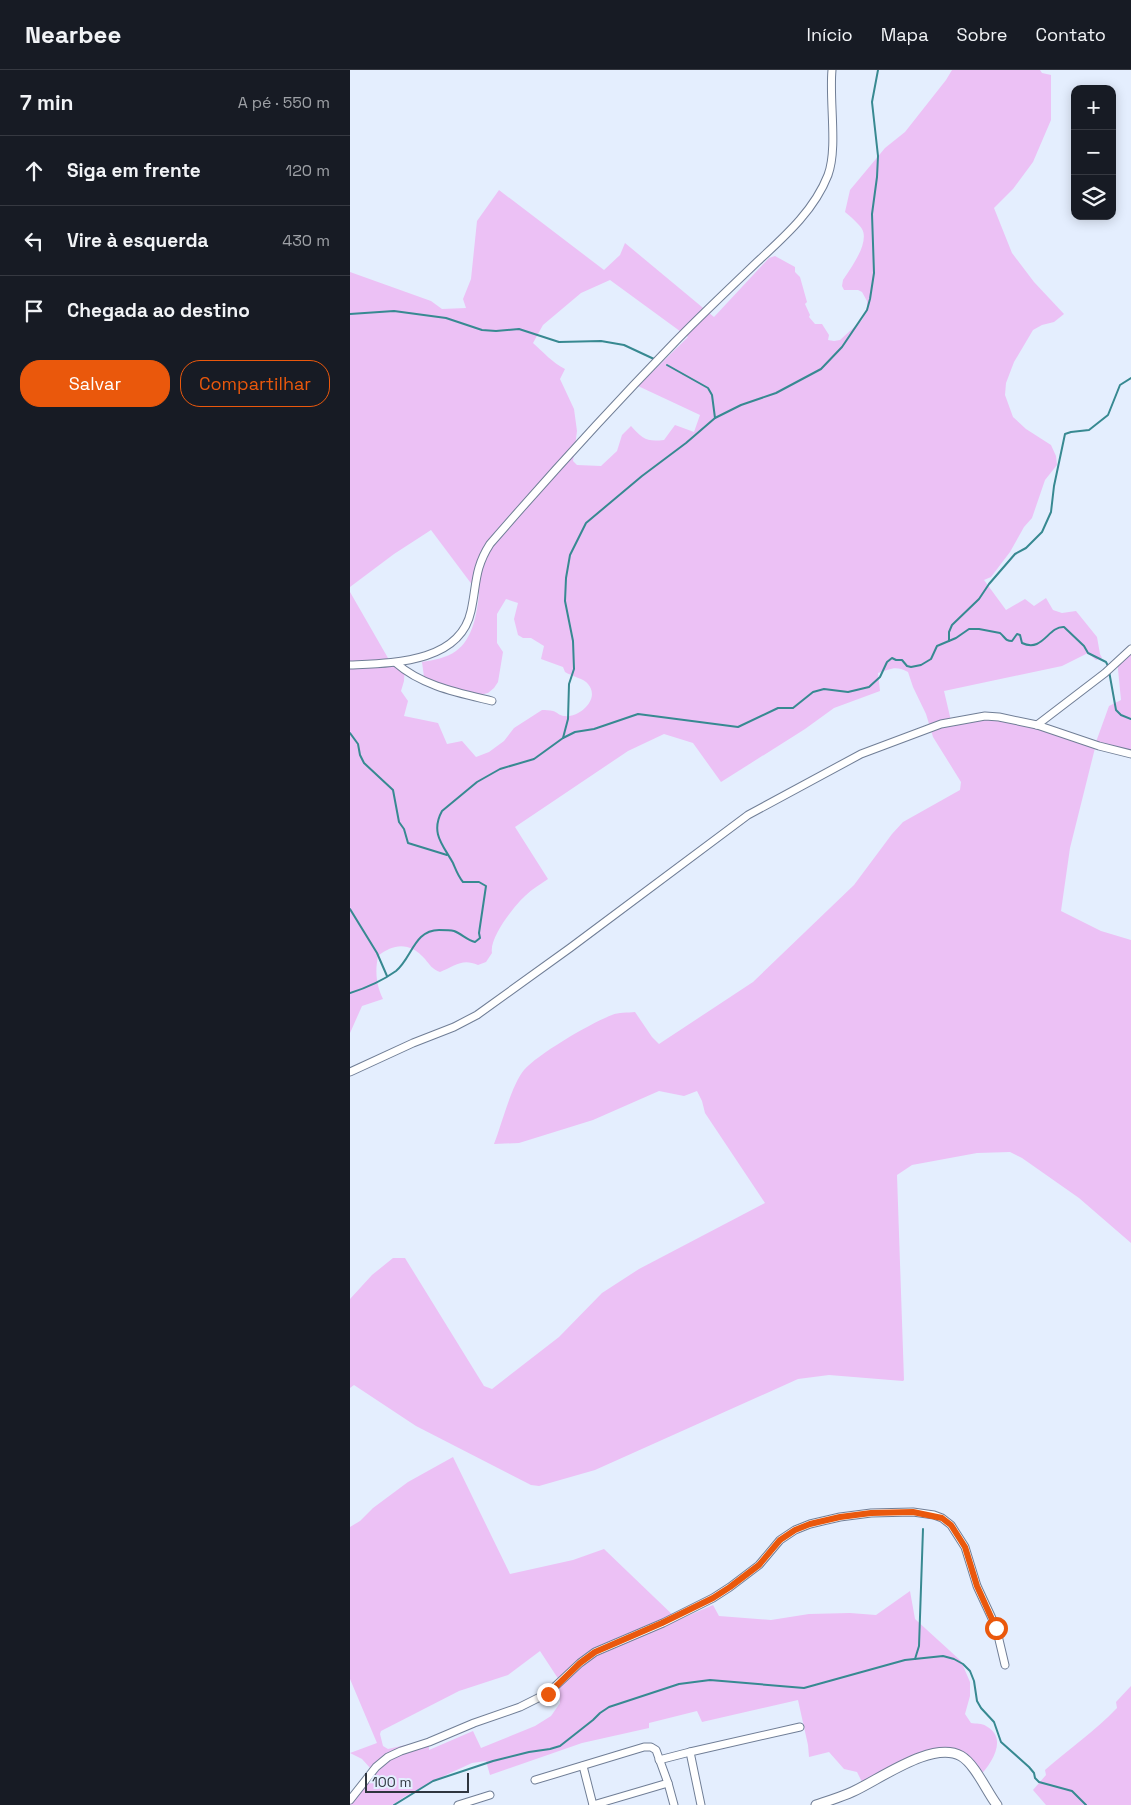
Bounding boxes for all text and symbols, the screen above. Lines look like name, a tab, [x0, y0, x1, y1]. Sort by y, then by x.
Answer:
text: Nearbee	[25, 19, 121, 50]
text: Início	[807, 23, 853, 46]
text: Mapa	[881, 23, 929, 46]
text: Sobre	[957, 23, 1007, 46]
text: Contato	[1035, 23, 1106, 46]
map controls	[1071, 85, 1116, 220]
button: +	[1071, 85, 1116, 130]
text: 7 min	[20, 89, 73, 116]
text: A pé · 550 m	[238, 92, 330, 113]
button: −	[1071, 130, 1116, 175]
icon: ahead	[20, 157, 48, 185]
text: Siga em frente	[67, 158, 201, 183]
text: 120 m	[286, 160, 330, 181]
button: layers	[1071, 175, 1116, 220]
icon: left	[20, 227, 48, 255]
text: Vire à esquerda	[67, 228, 209, 253]
text: 430 m	[282, 230, 330, 251]
icon: arrive	[20, 297, 48, 325]
text: Chegada ao destino	[67, 298, 250, 323]
button: Salvar	[20, 360, 170, 407]
button: Compartilhar	[180, 360, 330, 407]
route start	[985, 1617, 1008, 1640]
route end	[537, 1683, 560, 1706]
scale bar	[365, 1770, 469, 1793]
text: 100 m	[372, 1773, 411, 1791]

